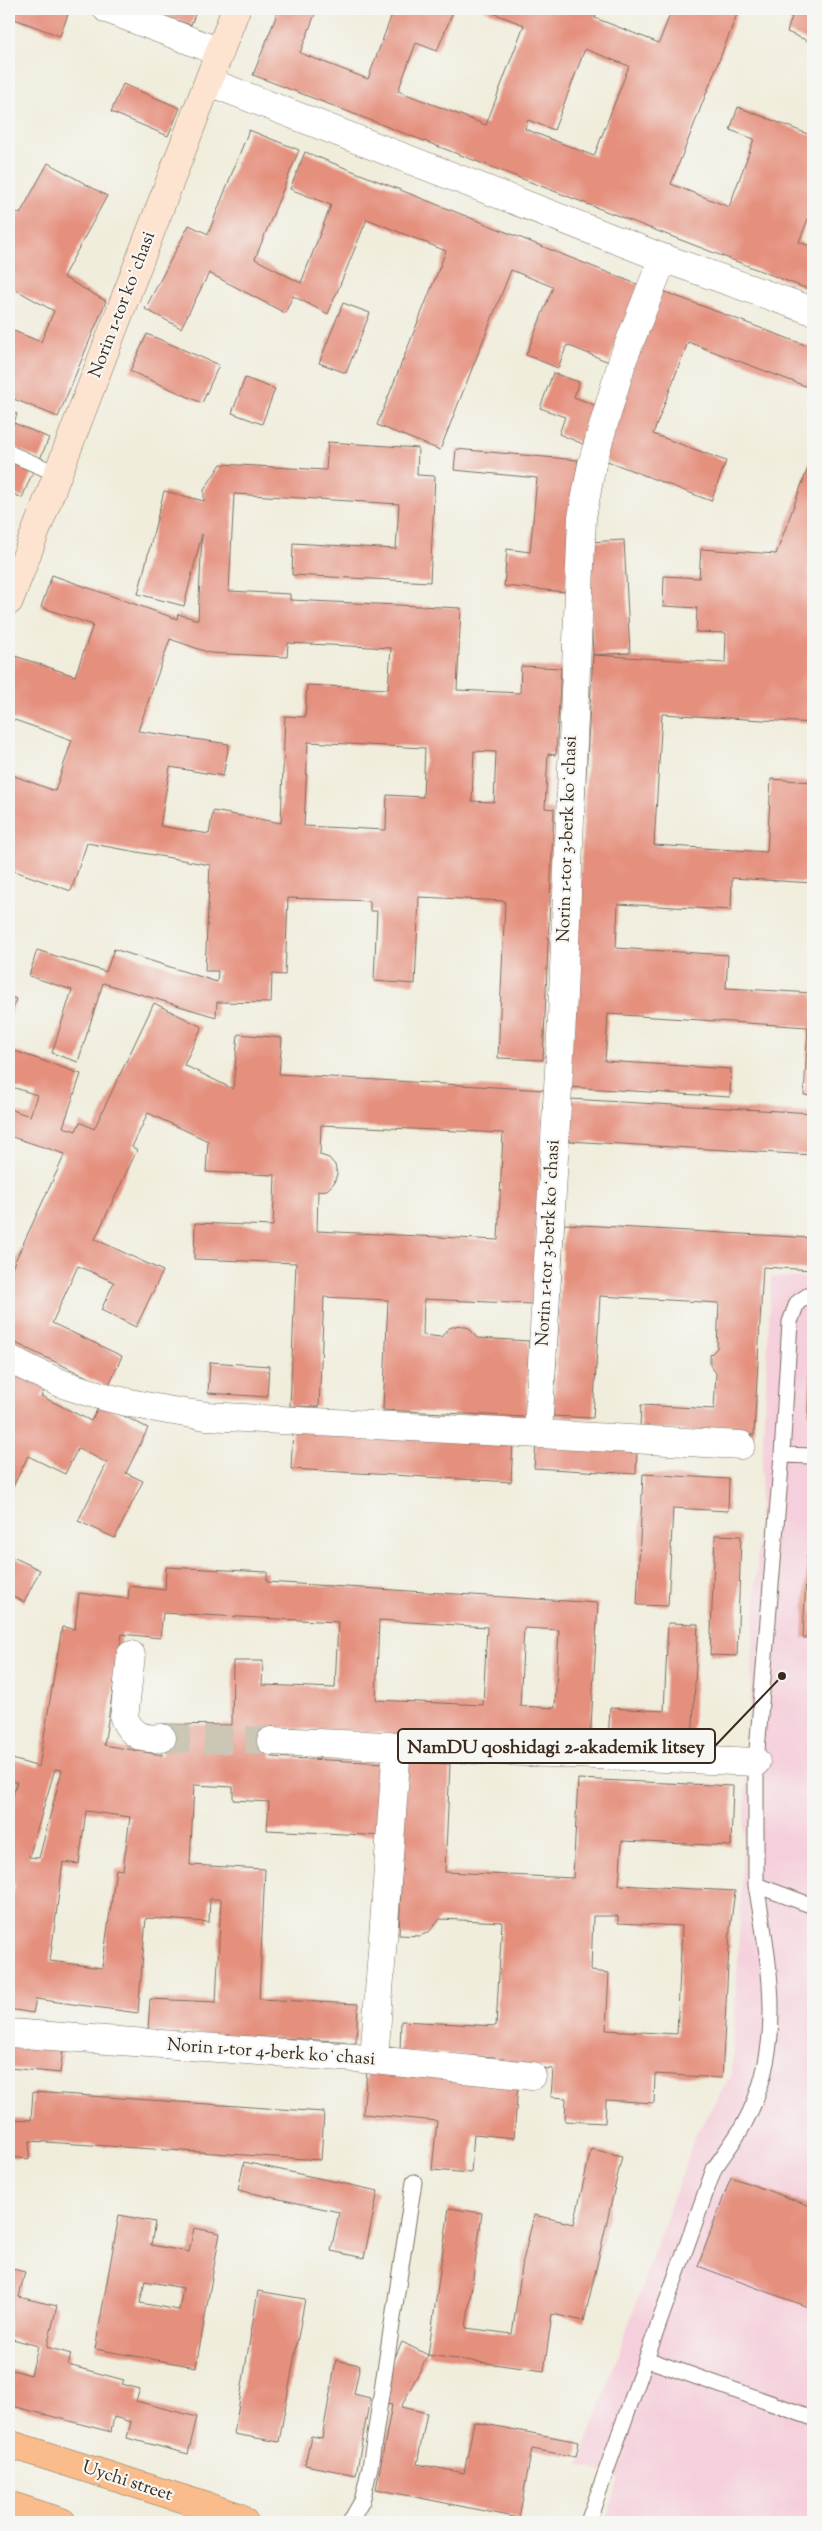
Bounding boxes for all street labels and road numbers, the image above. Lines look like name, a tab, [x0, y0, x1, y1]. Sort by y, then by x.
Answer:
street label: Norin 1-tor koʻchasi	[83, 228, 163, 382]
street label: Norin 1-tor 3-berk koʻchasi	[551, 735, 585, 943]
street label: Norin 1-tor 3-berk koʻchasi	[531, 1139, 567, 1347]
street label: Norin 1-tor 4-berk koʻchasi	[166, 2033, 376, 2073]
street label: Uychi street	[78, 2455, 176, 2509]

